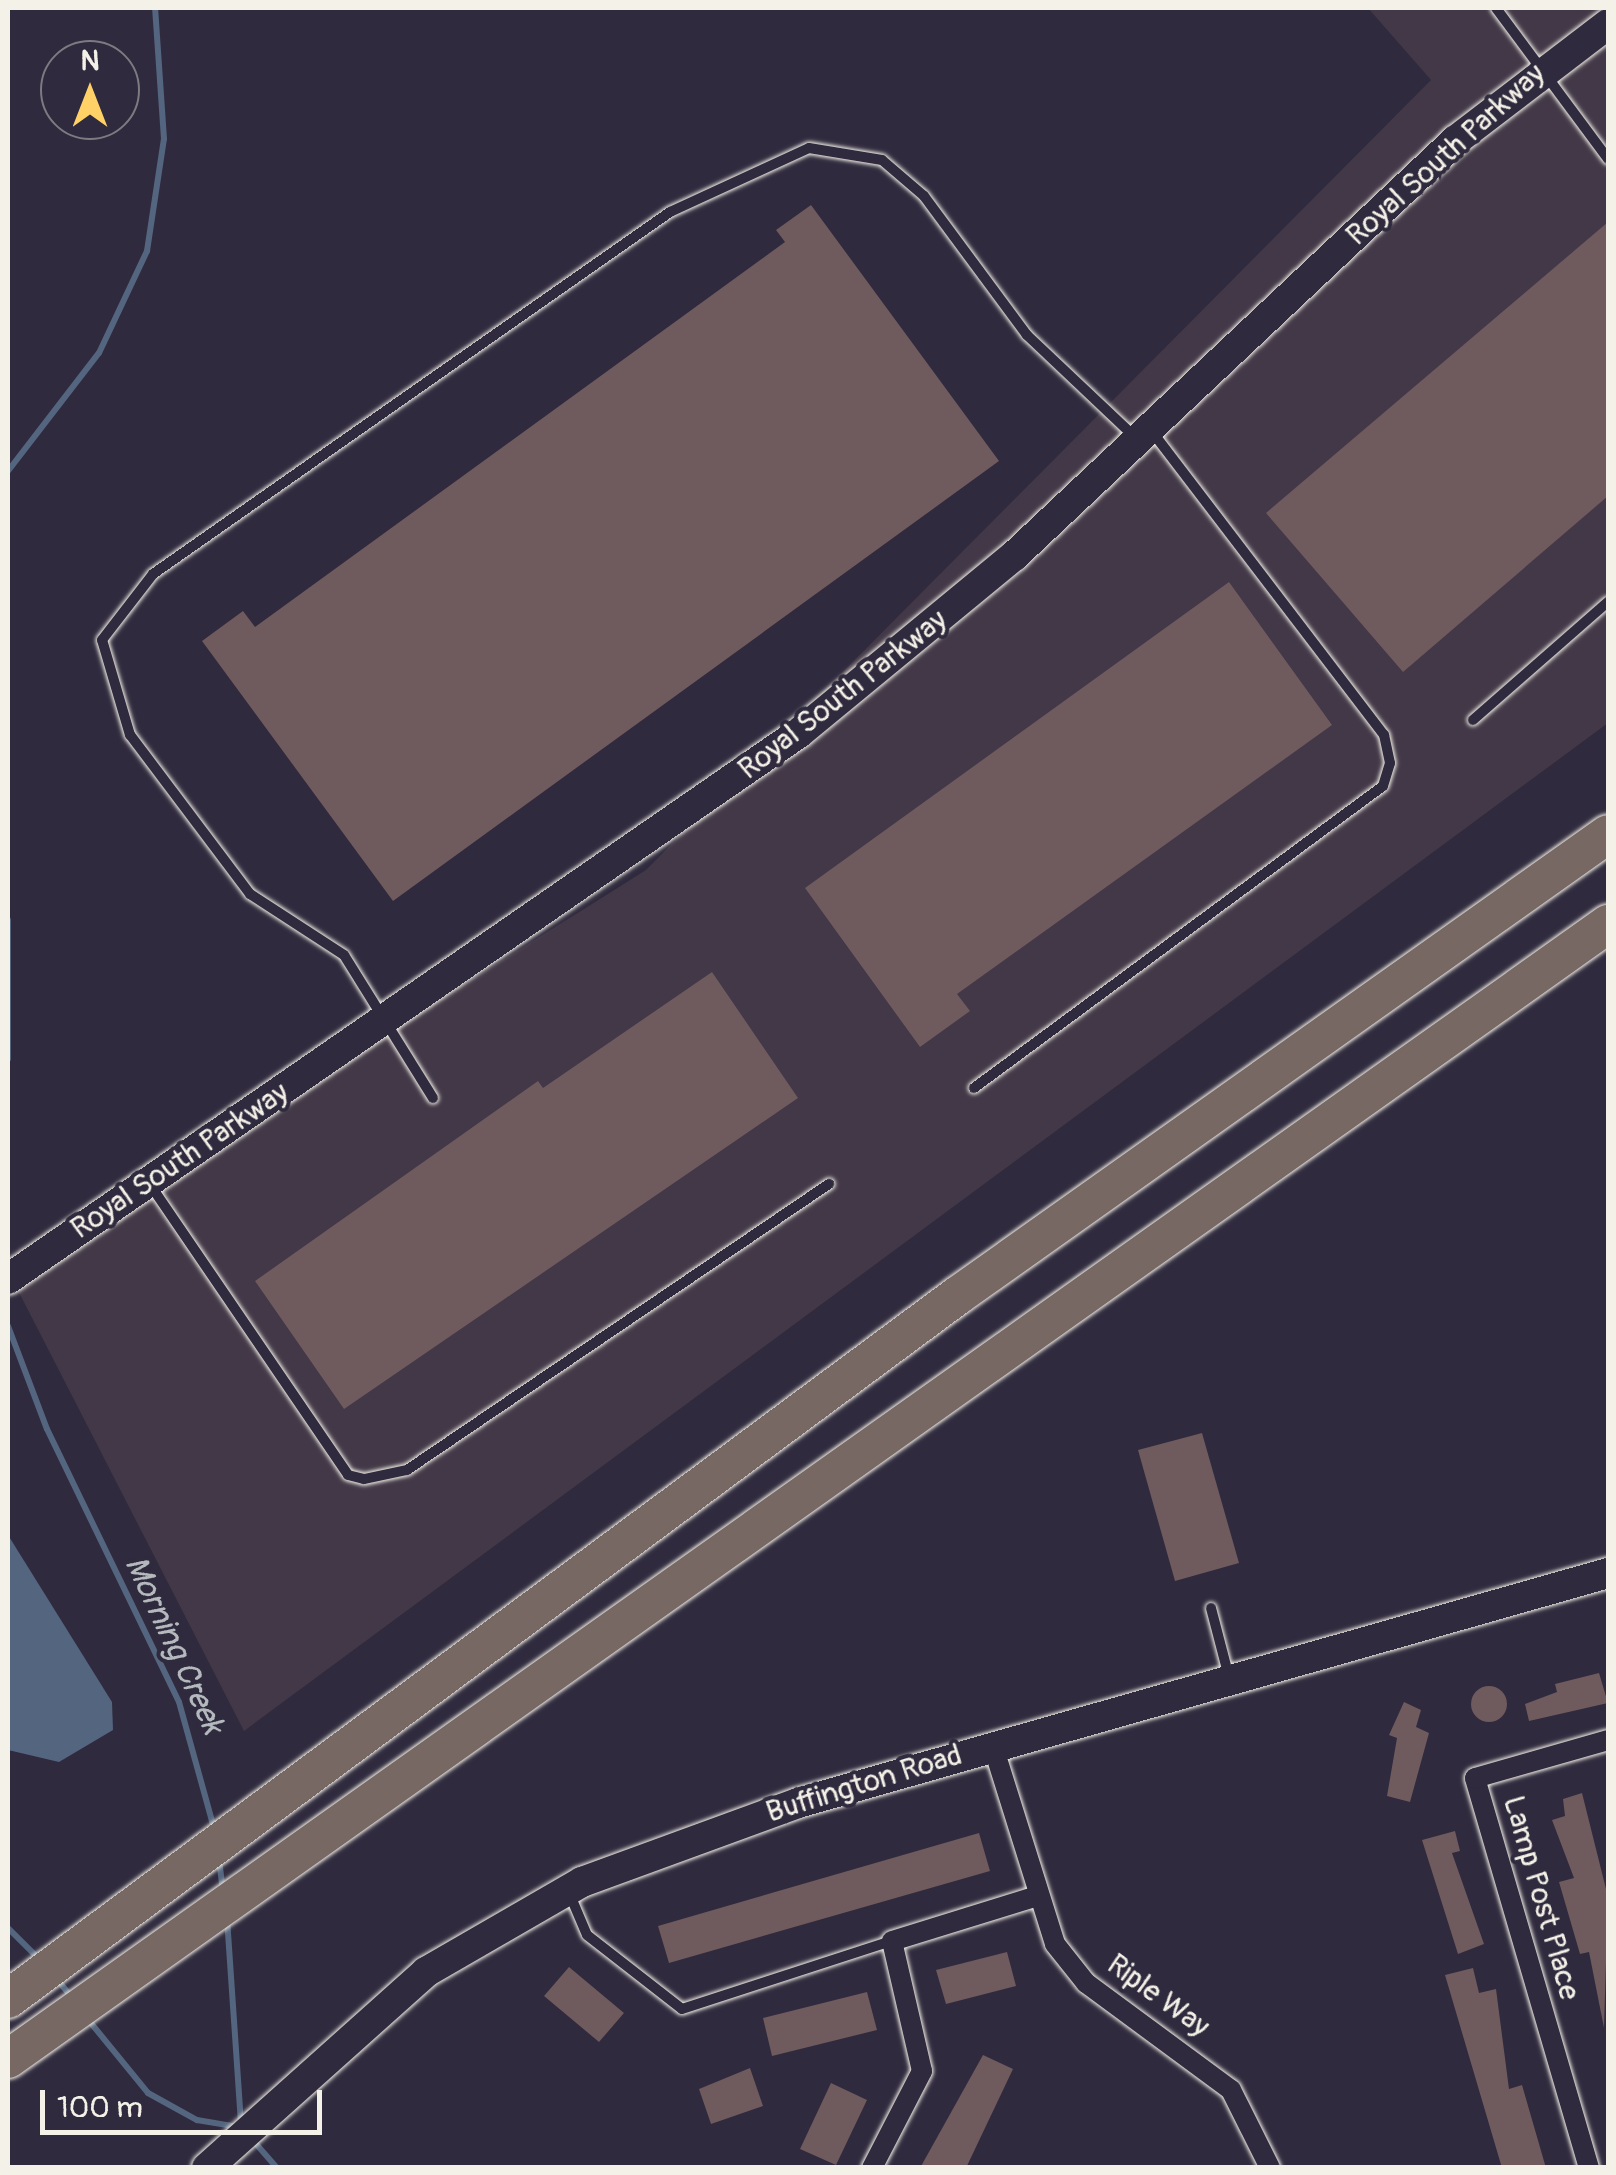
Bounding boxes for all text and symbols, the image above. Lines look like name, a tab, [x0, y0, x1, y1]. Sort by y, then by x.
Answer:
north arrow	[40, 40, 140, 140]
text: N	[81, 44, 99, 79]
street label: Royal South Parkway	[1339, 56, 1553, 254]
street label: Royal South Parkway	[732, 602, 954, 788]
street label: Royal South Parkway	[64, 1075, 296, 1247]
water label: Morning Creek	[116, 1550, 232, 1740]
street label: Buffington Road	[762, 1737, 966, 1831]
street label: Lamp Post Place	[1495, 1792, 1587, 2004]
street label: Riple Way	[1100, 1947, 1216, 2045]
scale bar	[45, 2070, 328, 2132]
text: 100 m	[57, 2089, 143, 2126]

